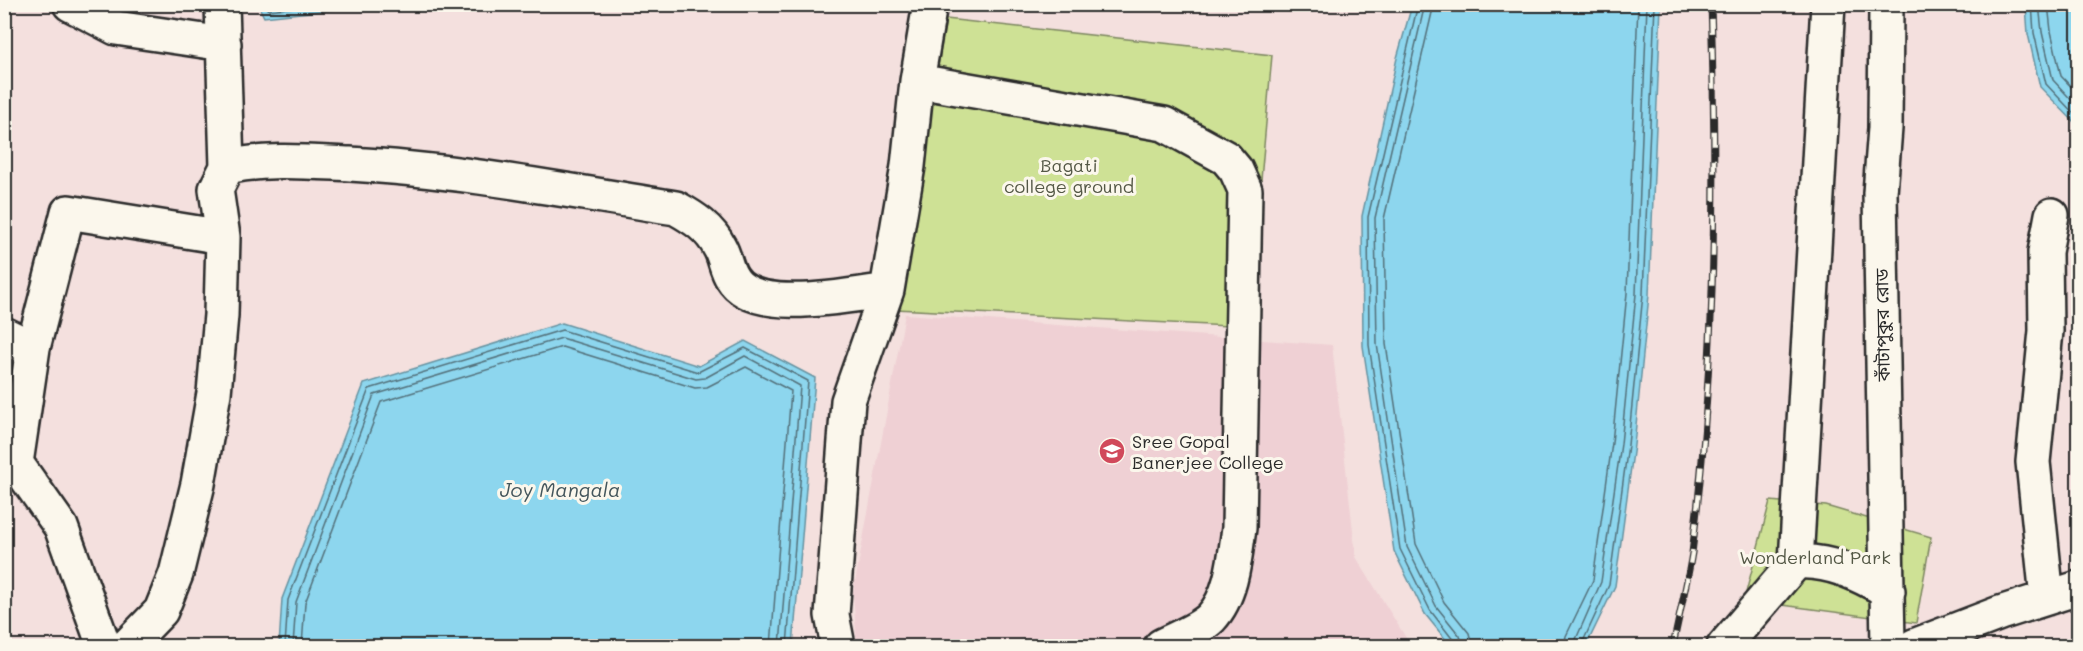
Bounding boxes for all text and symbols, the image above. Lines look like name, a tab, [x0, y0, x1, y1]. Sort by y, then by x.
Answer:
park label: Bagati college ground	[1004, 153, 1134, 198]
street label: কাঁটাপুকুর রোড	[1869, 268, 1895, 383]
place label: Sree Gopal Banerjee College	[1132, 429, 1284, 474]
school or university icon: Sree Gopal Banerjee College	[1097, 436, 1127, 466]
water label: Joy Mangala	[500, 476, 620, 502]
park label: Wonderland Park	[1739, 545, 1891, 569]

